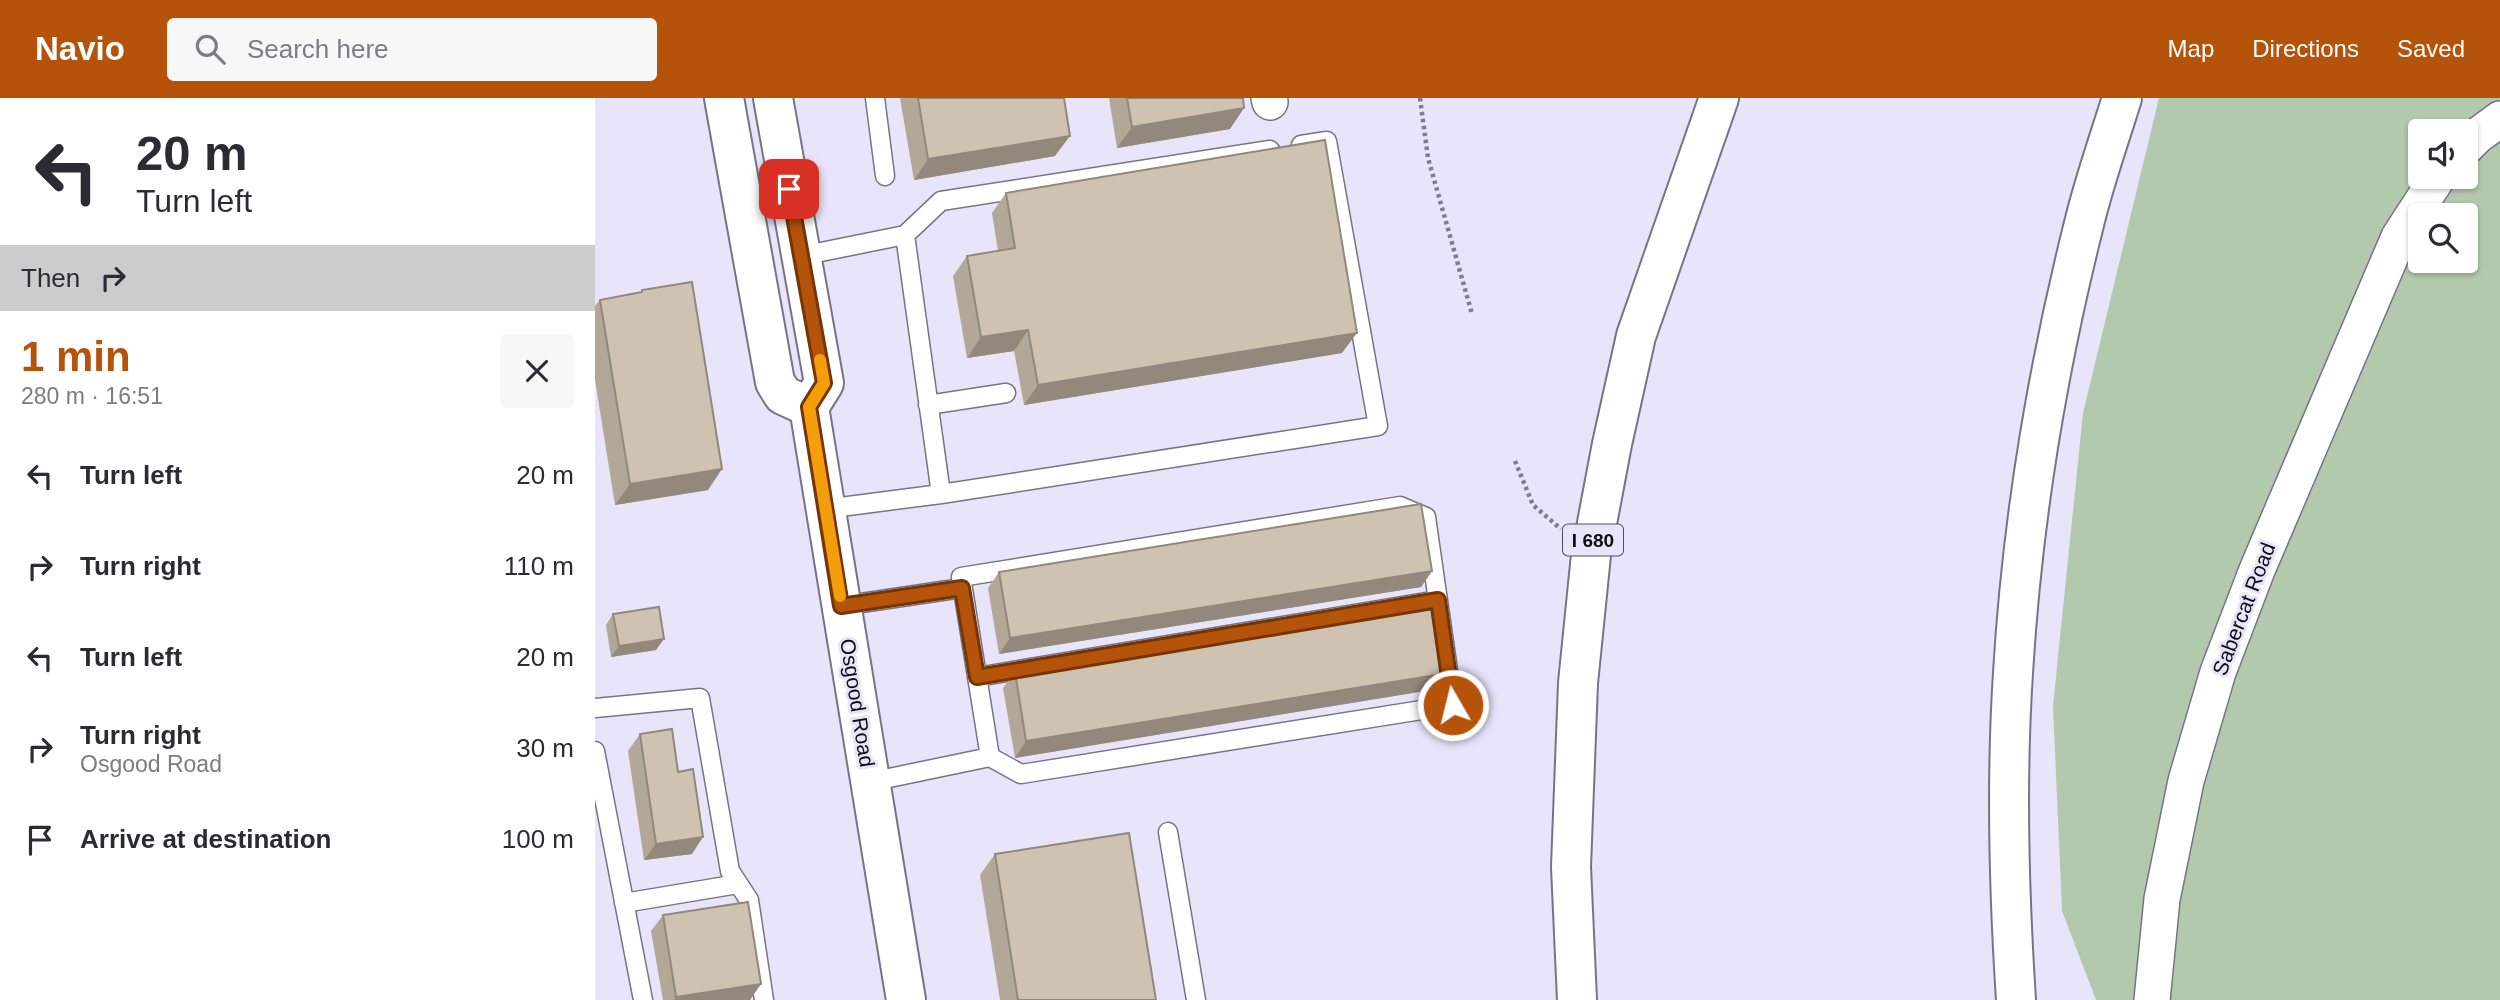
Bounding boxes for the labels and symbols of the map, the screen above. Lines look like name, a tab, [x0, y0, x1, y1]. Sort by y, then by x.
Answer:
pin	[759, 159, 819, 219]
road number: I 680	[1563, 524, 1623, 556]
street label: Sabercat Road	[2208, 539, 2279, 678]
street label: Osgood Road	[836, 637, 879, 769]
position arrow	[1416, 668, 1490, 742]

